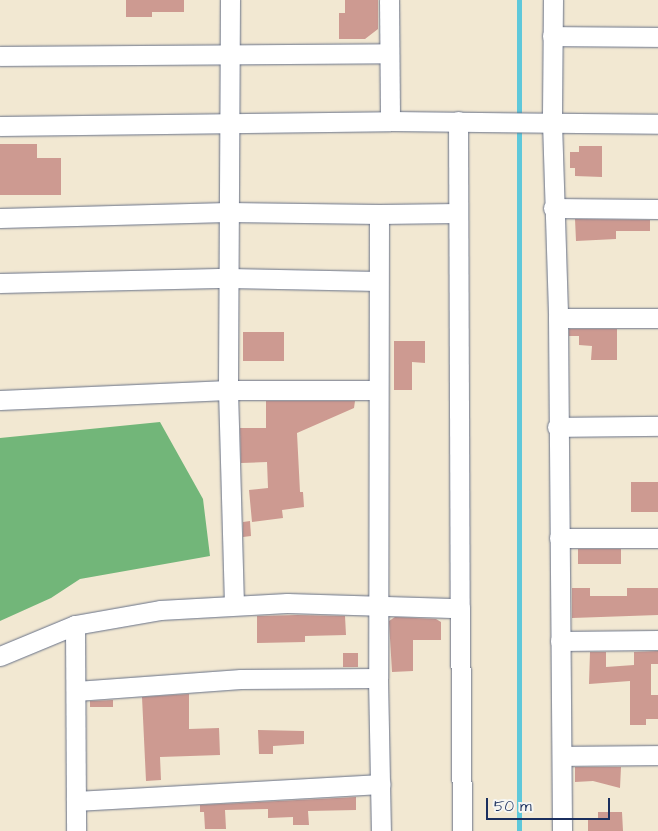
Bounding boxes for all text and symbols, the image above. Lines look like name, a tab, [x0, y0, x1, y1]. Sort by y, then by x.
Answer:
scale bar	[488, 788, 612, 820]
text: 50 m	[494, 796, 532, 817]

